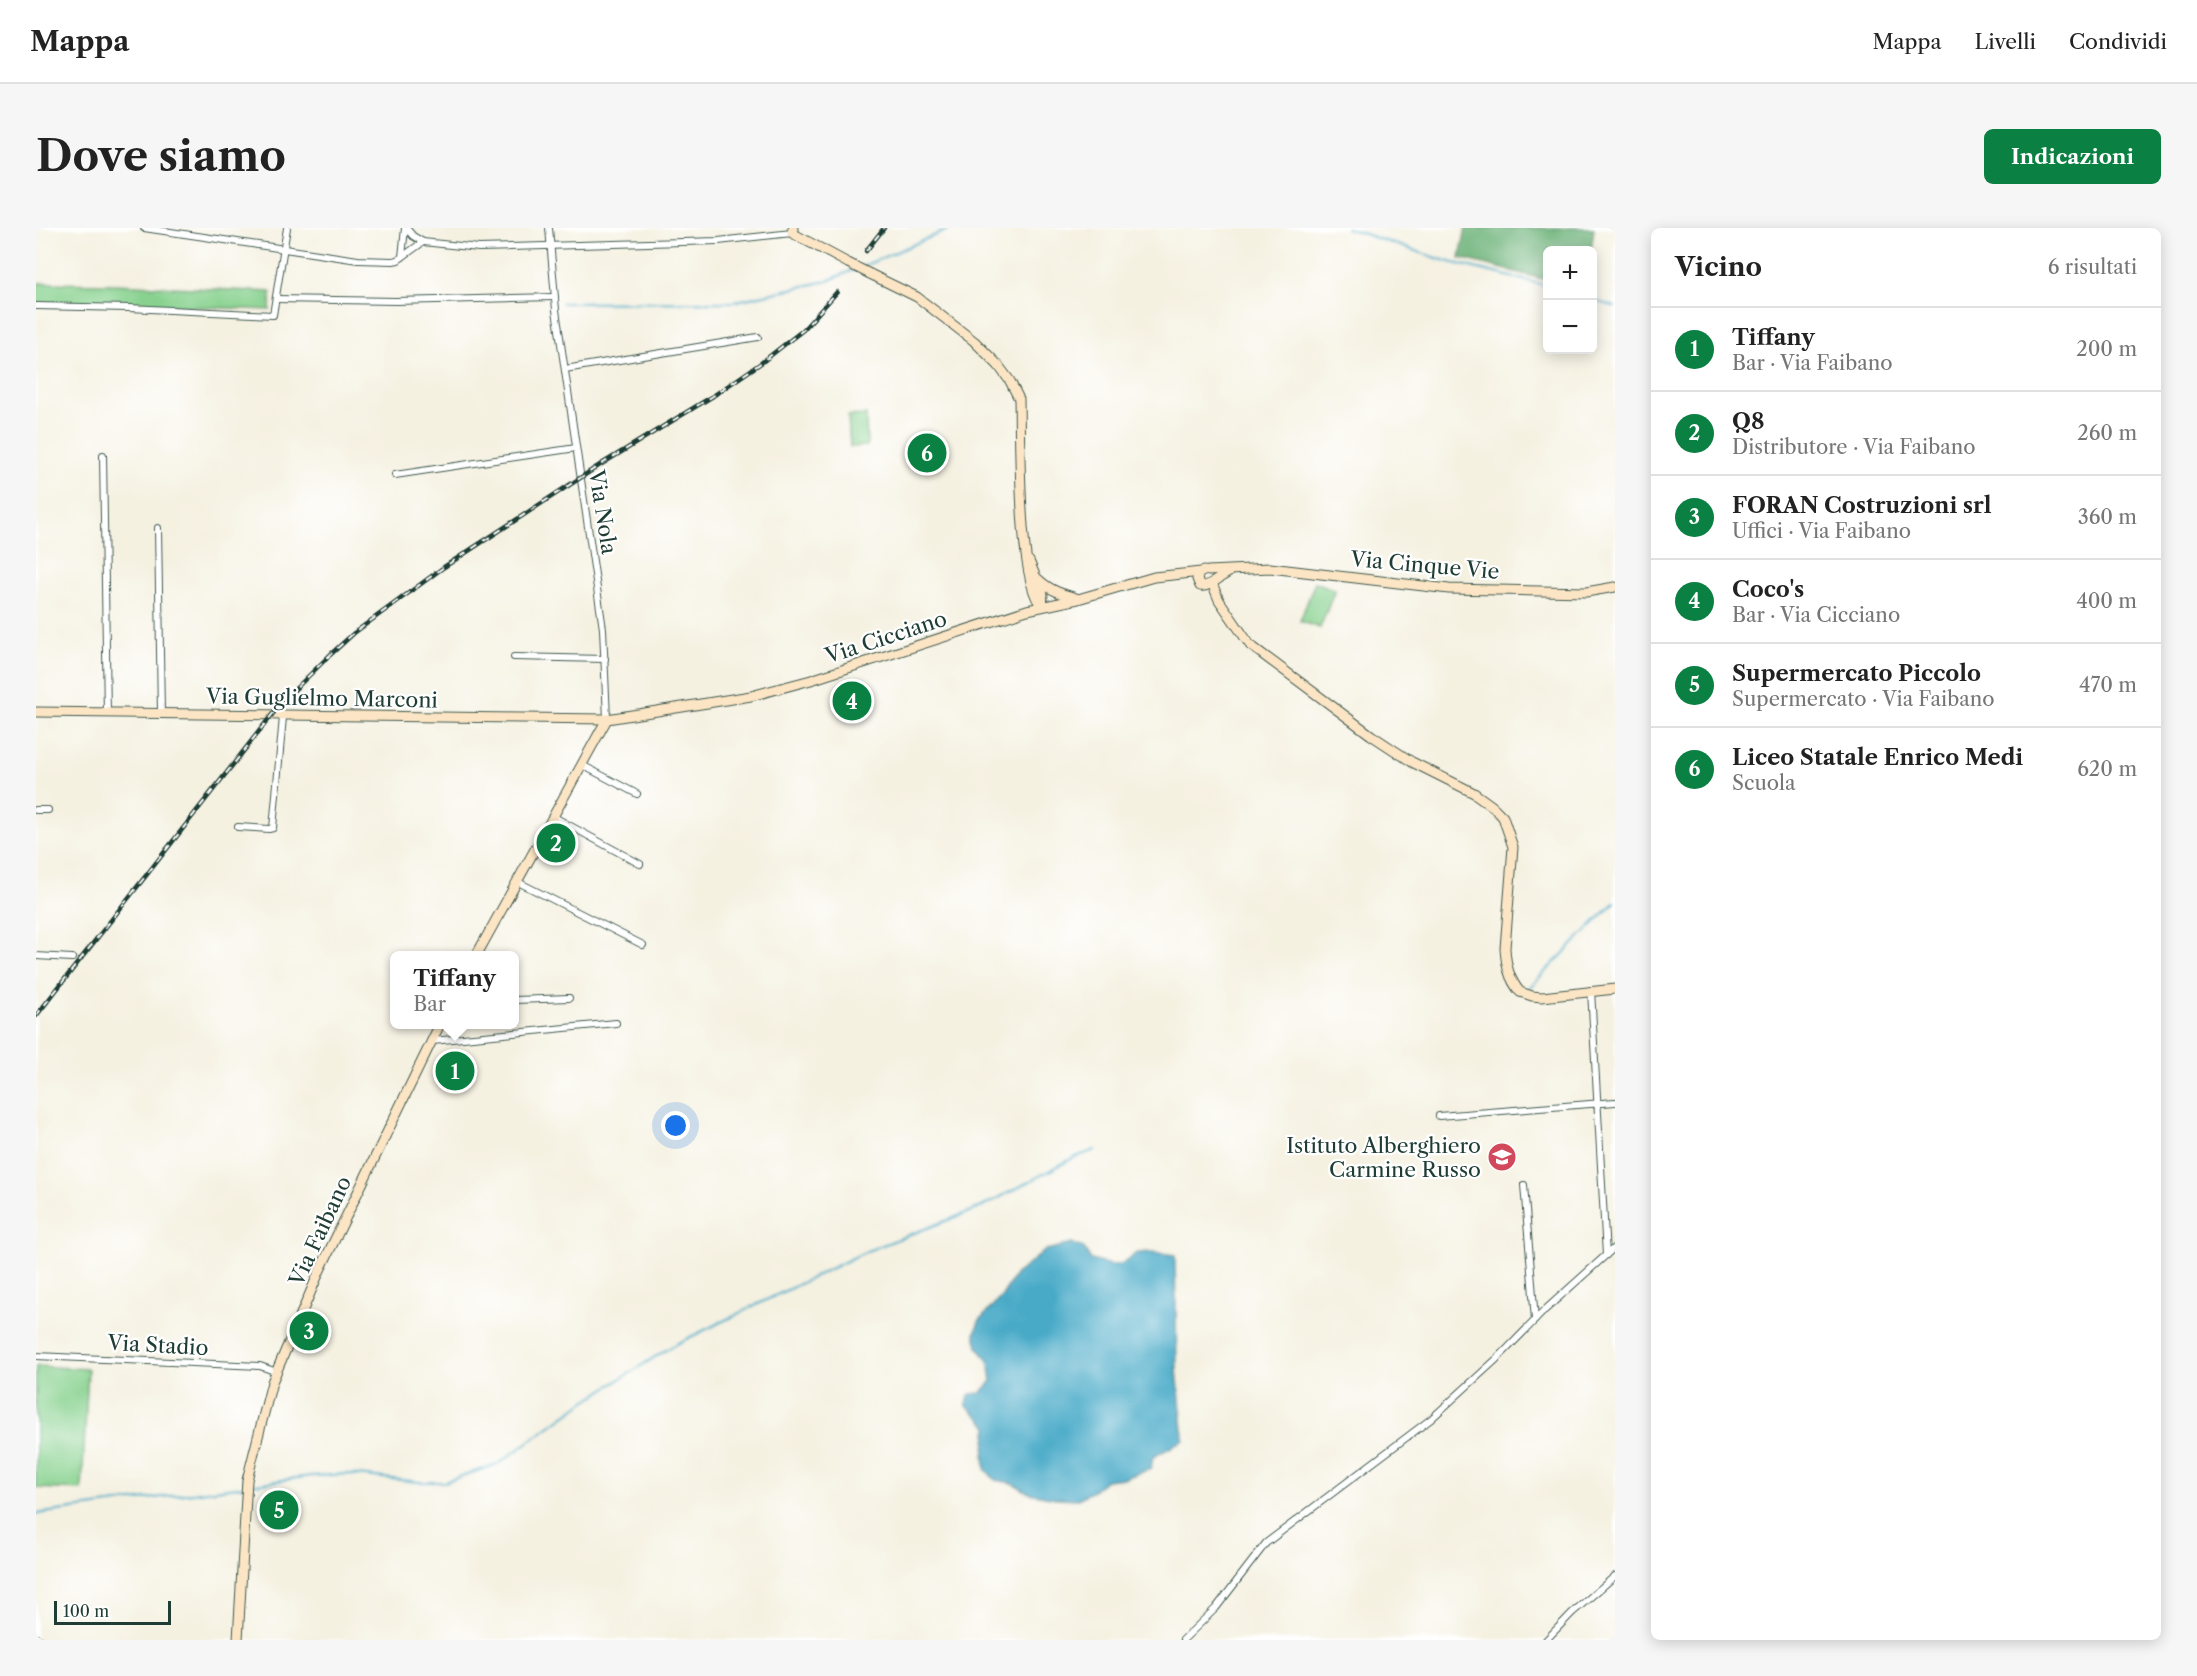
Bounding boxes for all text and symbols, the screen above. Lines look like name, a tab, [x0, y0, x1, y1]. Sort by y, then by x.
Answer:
text: Mappa	[30, 24, 129, 58]
text: Mappa	[1872, 29, 1942, 54]
text: Livelli	[1975, 29, 2036, 54]
text: Condividi	[2069, 29, 2167, 54]
button: Indicazioni	[1984, 129, 2161, 184]
text: Dove siamo	[36, 130, 286, 182]
map controls	[1543, 246, 1597, 354]
button: +	[1543, 246, 1597, 300]
text: Vicino	[1675, 251, 1762, 283]
text: 6 risultati	[2048, 255, 2137, 279]
button: −	[1543, 300, 1597, 354]
text: Tiffany	[1732, 324, 1815, 351]
text: 1	[1690, 337, 1699, 361]
text: 200 m	[2076, 337, 2137, 361]
text: Bar · Via Faibano	[1732, 351, 1893, 375]
text: Q8	[1732, 408, 1764, 435]
text: 2	[1689, 421, 1700, 445]
text: 260 m	[2077, 421, 2137, 445]
pin: 6	[908, 430, 946, 476]
text: Distributore · Via Faibano	[1732, 435, 1976, 459]
street label: Via Nola	[584, 467, 622, 557]
text: FORAN Costruzioni srl	[1732, 492, 1991, 519]
text: 3	[1689, 505, 1700, 529]
text: 360 m	[2078, 505, 2137, 529]
text: Uffici · Via Faibano	[1732, 519, 1911, 543]
street label: Via Cinque Vie	[1349, 546, 1500, 584]
text: Coco's	[1732, 576, 1804, 603]
text: 4	[1689, 589, 1700, 613]
text: 400 m	[2076, 589, 2137, 613]
text: Bar · Via Cicciano	[1732, 603, 1900, 627]
street label: Via Cicciano	[821, 606, 950, 669]
text: Supermercato Piccolo	[1732, 660, 1981, 687]
text: 5	[1689, 673, 1700, 697]
text: 470 m	[2079, 673, 2137, 697]
pin: 4	[832, 678, 872, 724]
street label: Via Guglielmo Marconi	[205, 683, 438, 713]
text: Supermercato · Via Faibano	[1732, 687, 1995, 711]
text: Liceo Statale Enrico Medi	[1732, 744, 2023, 771]
text: 6	[1689, 757, 1700, 781]
text: 620 m	[2077, 757, 2137, 781]
text: Scuola	[1732, 771, 1796, 795]
pin: 2	[536, 820, 576, 866]
popup	[390, 951, 519, 1029]
text: Tiffany	[413, 965, 496, 992]
text: Bar	[413, 992, 446, 1016]
pin: 1	[436, 1048, 474, 1094]
your location	[661, 1111, 690, 1140]
place label: Istituto Alberghiero Carmine Russo	[1286, 1133, 1481, 1182]
school or university icon: Istituto Alberghiero Carmine Russo	[1486, 1141, 1518, 1173]
street label: Via Faibano	[283, 1172, 356, 1291]
pin: 3	[290, 1308, 328, 1354]
street label: Via Stadio	[106, 1330, 209, 1360]
pin: 5	[260, 1488, 298, 1532]
scale bar	[54, 1598, 171, 1626]
text: 100 m	[63, 1601, 109, 1621]

